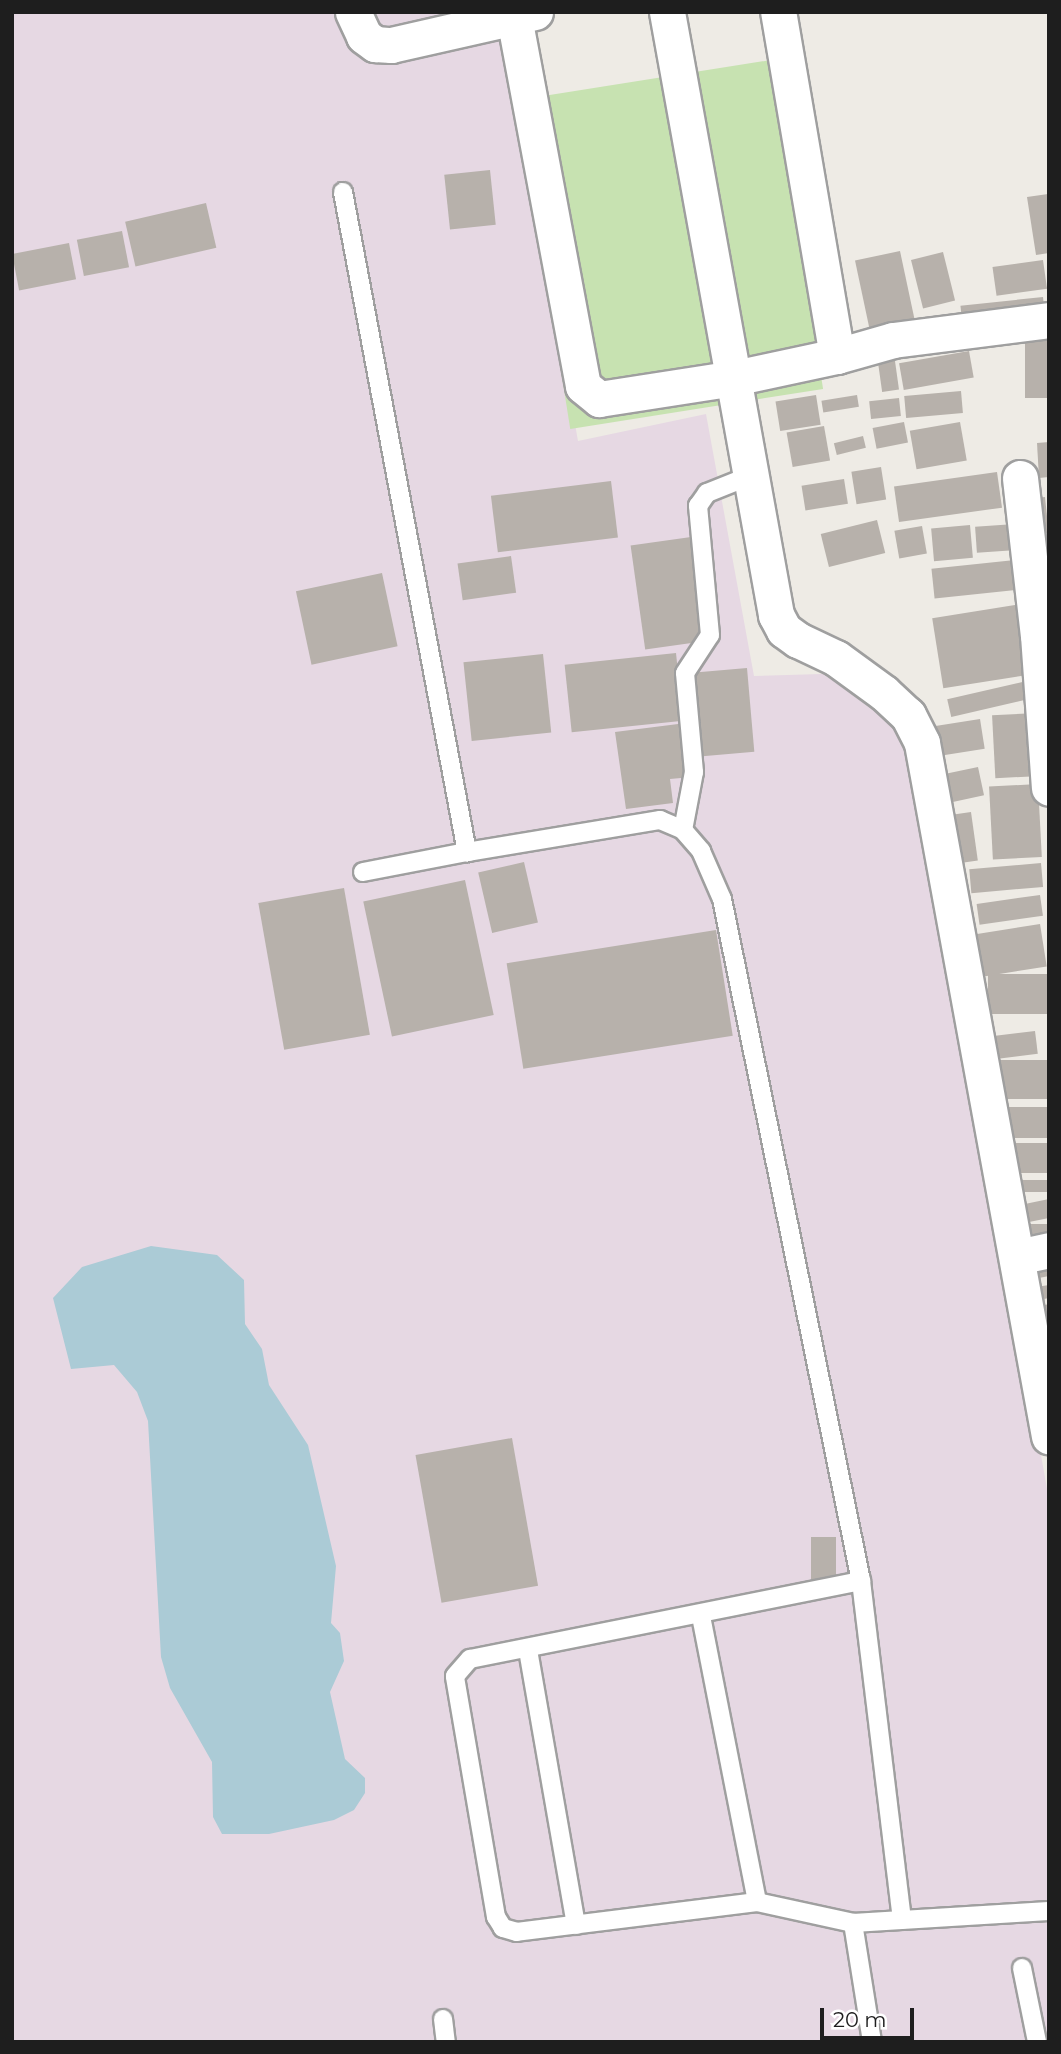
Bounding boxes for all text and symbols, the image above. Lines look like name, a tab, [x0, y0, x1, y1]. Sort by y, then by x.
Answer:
scale bar	[823, 1994, 918, 2038]
text: 20 m	[833, 2007, 887, 2032]

